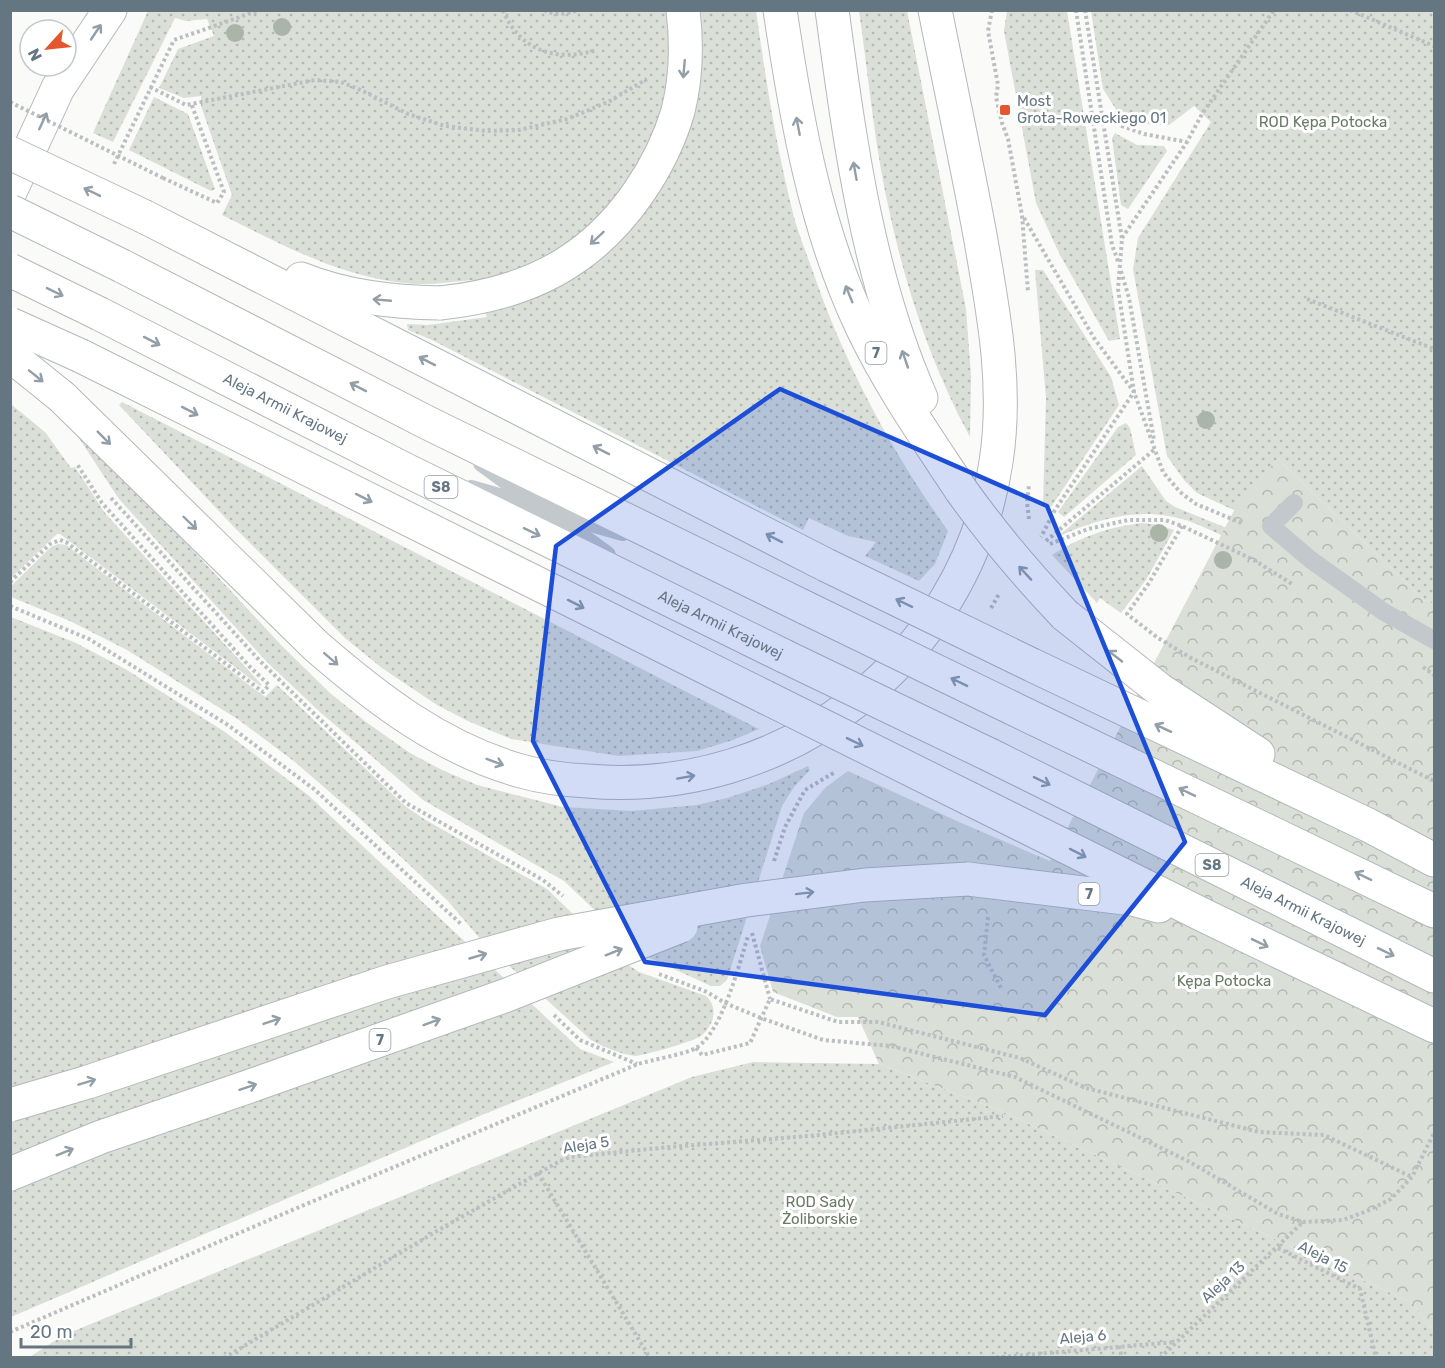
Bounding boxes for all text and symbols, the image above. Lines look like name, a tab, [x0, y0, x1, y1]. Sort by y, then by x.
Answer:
north arrow	[18, 18, 78, 78]
one-way arrow	[90, 24, 102, 40]
text: N	[24, 45, 46, 64]
one-way arrow	[678, 58, 689, 78]
place label: Most Grota-Roweckiego 01	[1017, 92, 1166, 127]
marker: Most Grota-Roweckiego 01	[998, 103, 1012, 117]
one-way arrow	[39, 112, 50, 130]
park label: ROD Kępa Potocka	[1259, 113, 1387, 131]
one-way arrow	[793, 116, 804, 136]
one-way arrow	[849, 161, 860, 181]
one-way arrow	[84, 186, 102, 197]
one-way arrow	[590, 231, 605, 245]
one-way arrow	[843, 285, 854, 304]
one-way arrow	[46, 287, 64, 298]
one-way arrow	[372, 294, 392, 305]
one-way arrow	[143, 335, 161, 347]
road number: 7	[866, 342, 886, 364]
one-way arrow	[898, 350, 909, 369]
one-way arrow	[419, 355, 436, 367]
one-way arrow	[28, 369, 44, 382]
street label: Aleja Armii Krajowej	[220, 369, 350, 448]
one-way arrow	[349, 381, 367, 393]
one-way arrow	[180, 405, 198, 417]
one-way arrow	[96, 430, 111, 445]
one-way arrow	[592, 443, 610, 455]
road number: S8	[424, 476, 458, 498]
one-way arrow	[355, 492, 373, 504]
one-way arrow	[183, 516, 198, 531]
one-way arrow	[523, 527, 541, 539]
one-way arrow	[766, 532, 784, 543]
one-way arrow	[1018, 565, 1032, 580]
street label: Aleja Armii Krajowej	[655, 586, 786, 663]
one-way arrow	[895, 596, 913, 608]
one-way arrow	[567, 598, 585, 610]
one-way arrow	[1107, 649, 1123, 662]
one-way arrow	[323, 652, 338, 666]
one-way arrow	[951, 676, 969, 688]
one-way arrow	[1155, 721, 1173, 733]
one-way arrow	[845, 737, 863, 748]
one-way arrow	[485, 757, 504, 768]
one-way arrow	[676, 771, 696, 782]
one-way arrow	[1033, 776, 1051, 787]
one-way arrow	[1178, 786, 1196, 798]
one-way arrow	[1069, 848, 1087, 859]
road number: S8	[1196, 854, 1228, 876]
one-way arrow	[1354, 870, 1372, 882]
street label: Aleja Armii Krajowej	[1238, 872, 1369, 950]
road number: 7	[1078, 883, 1100, 905]
one-way arrow	[794, 887, 814, 898]
one-way arrow	[1251, 937, 1269, 949]
one-way arrow	[605, 946, 623, 957]
one-way arrow	[1377, 946, 1395, 958]
one-way arrow	[468, 950, 487, 962]
park label: Kępa Potocka	[1177, 972, 1271, 990]
one-way arrow	[262, 1014, 281, 1025]
one-way arrow	[422, 1015, 441, 1026]
road number: 7	[370, 1029, 391, 1051]
one-way arrow	[77, 1076, 96, 1087]
one-way arrow	[238, 1080, 257, 1091]
street label: Aleja 5	[561, 1132, 611, 1158]
one-way arrow	[55, 1145, 73, 1156]
park label: ROD Sady Żoliborskie	[782, 1193, 858, 1228]
street label: Aleja 15	[1295, 1237, 1351, 1277]
street label: Aleja 13	[1197, 1257, 1249, 1307]
scale bar	[21, 1311, 130, 1349]
text: 20 m	[30, 1321, 72, 1343]
street label: Aleja 6	[1059, 1326, 1107, 1348]

